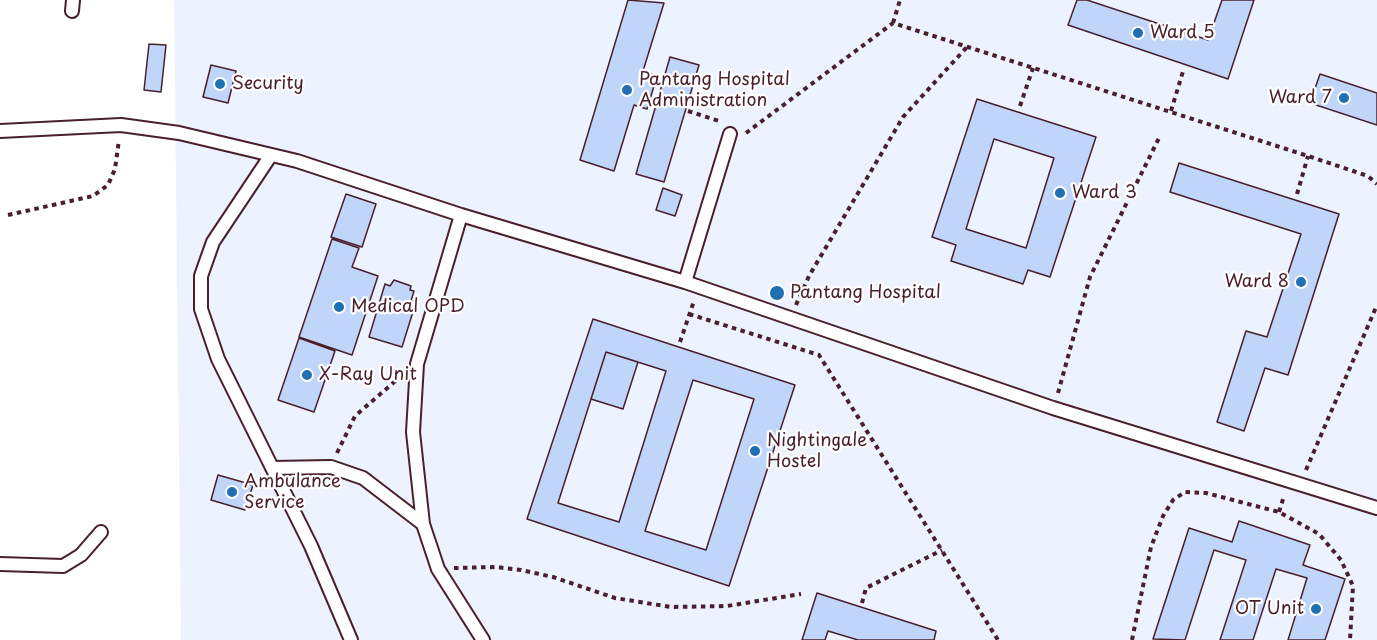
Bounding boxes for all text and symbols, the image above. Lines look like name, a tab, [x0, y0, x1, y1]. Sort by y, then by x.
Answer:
place label: Ward 5	[1150, 22, 1215, 44]
marker: Ward 5	[1131, 26, 1145, 40]
place label: Pantang Hospital Administration	[639, 69, 790, 112]
place label: Security	[232, 73, 304, 95]
marker: Security	[213, 77, 227, 91]
marker: Pantang Hospital Administration	[620, 83, 634, 97]
place label: Ward 7	[1269, 87, 1332, 109]
marker: Ward 7	[1337, 91, 1351, 105]
place label: Ward 3	[1072, 182, 1137, 204]
marker: Ward 3	[1053, 186, 1067, 200]
place label: Ward 8	[1225, 271, 1289, 293]
marker: Ward 8	[1294, 275, 1308, 289]
place label: Pantang Hospital	[790, 282, 941, 304]
marker: Pantang Hospital	[768, 284, 786, 302]
place label: Medical OPD	[351, 296, 465, 318]
marker: Medical OPD	[332, 300, 346, 314]
place label: X-Ray Unit	[319, 364, 417, 386]
marker: X-Ray Unit	[300, 368, 314, 382]
place label: Nightingale Hostel	[767, 430, 867, 472]
marker: Nightingale Hostel	[748, 444, 762, 458]
place label: Ambulance Service	[244, 471, 341, 514]
marker: Ambulance Service	[225, 485, 239, 499]
place label: OT Unit	[1235, 598, 1304, 620]
marker: OT Unit	[1309, 602, 1323, 616]

